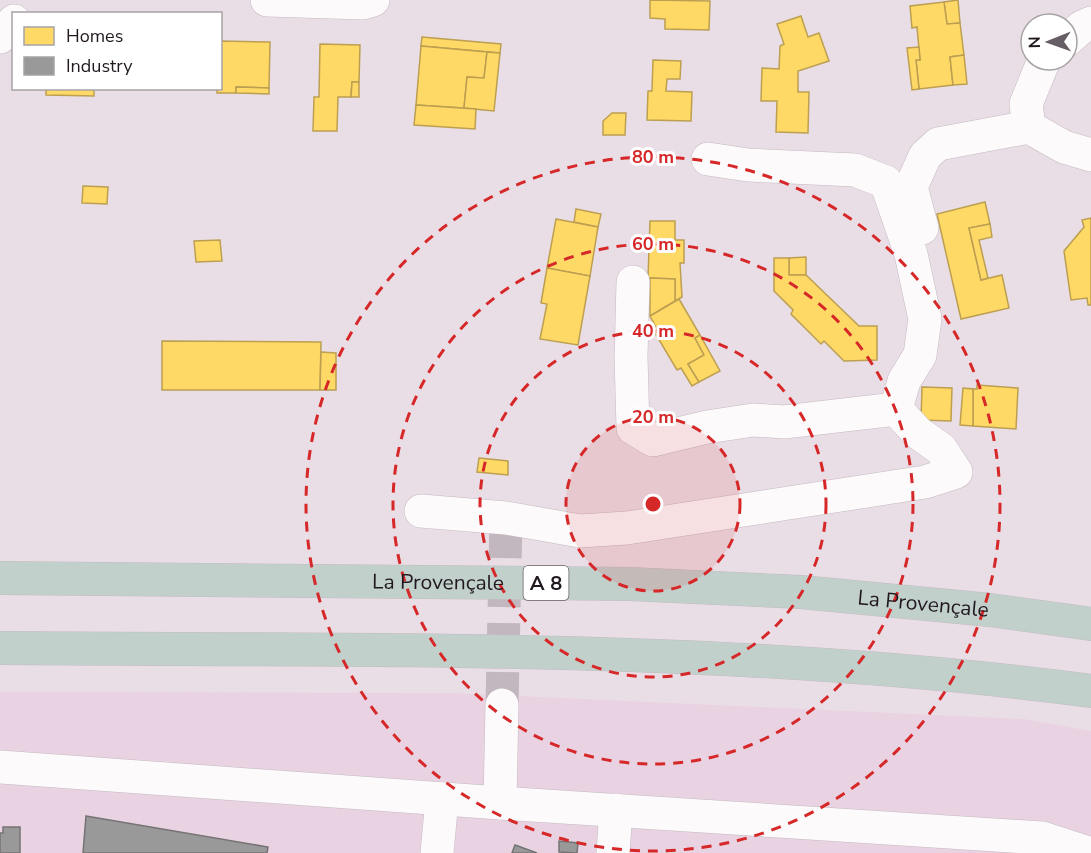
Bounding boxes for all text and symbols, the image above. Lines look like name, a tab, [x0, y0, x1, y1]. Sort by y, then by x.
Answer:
legend	[12, 12, 222, 90]
north arrow	[1019, 12, 1079, 72]
text: Homes	[66, 24, 123, 48]
text: N	[1024, 36, 1046, 48]
text: Industry	[66, 54, 133, 78]
text: 80 m	[632, 145, 674, 169]
text: 60 m	[632, 232, 674, 256]
text: 40 m	[632, 319, 674, 343]
text: 20 m	[632, 405, 674, 429]
centre of rings	[643, 494, 663, 514]
road number: A 8	[524, 566, 568, 600]
street label: La Provençale	[372, 568, 504, 597]
street label: La Provençale	[856, 583, 990, 624]

